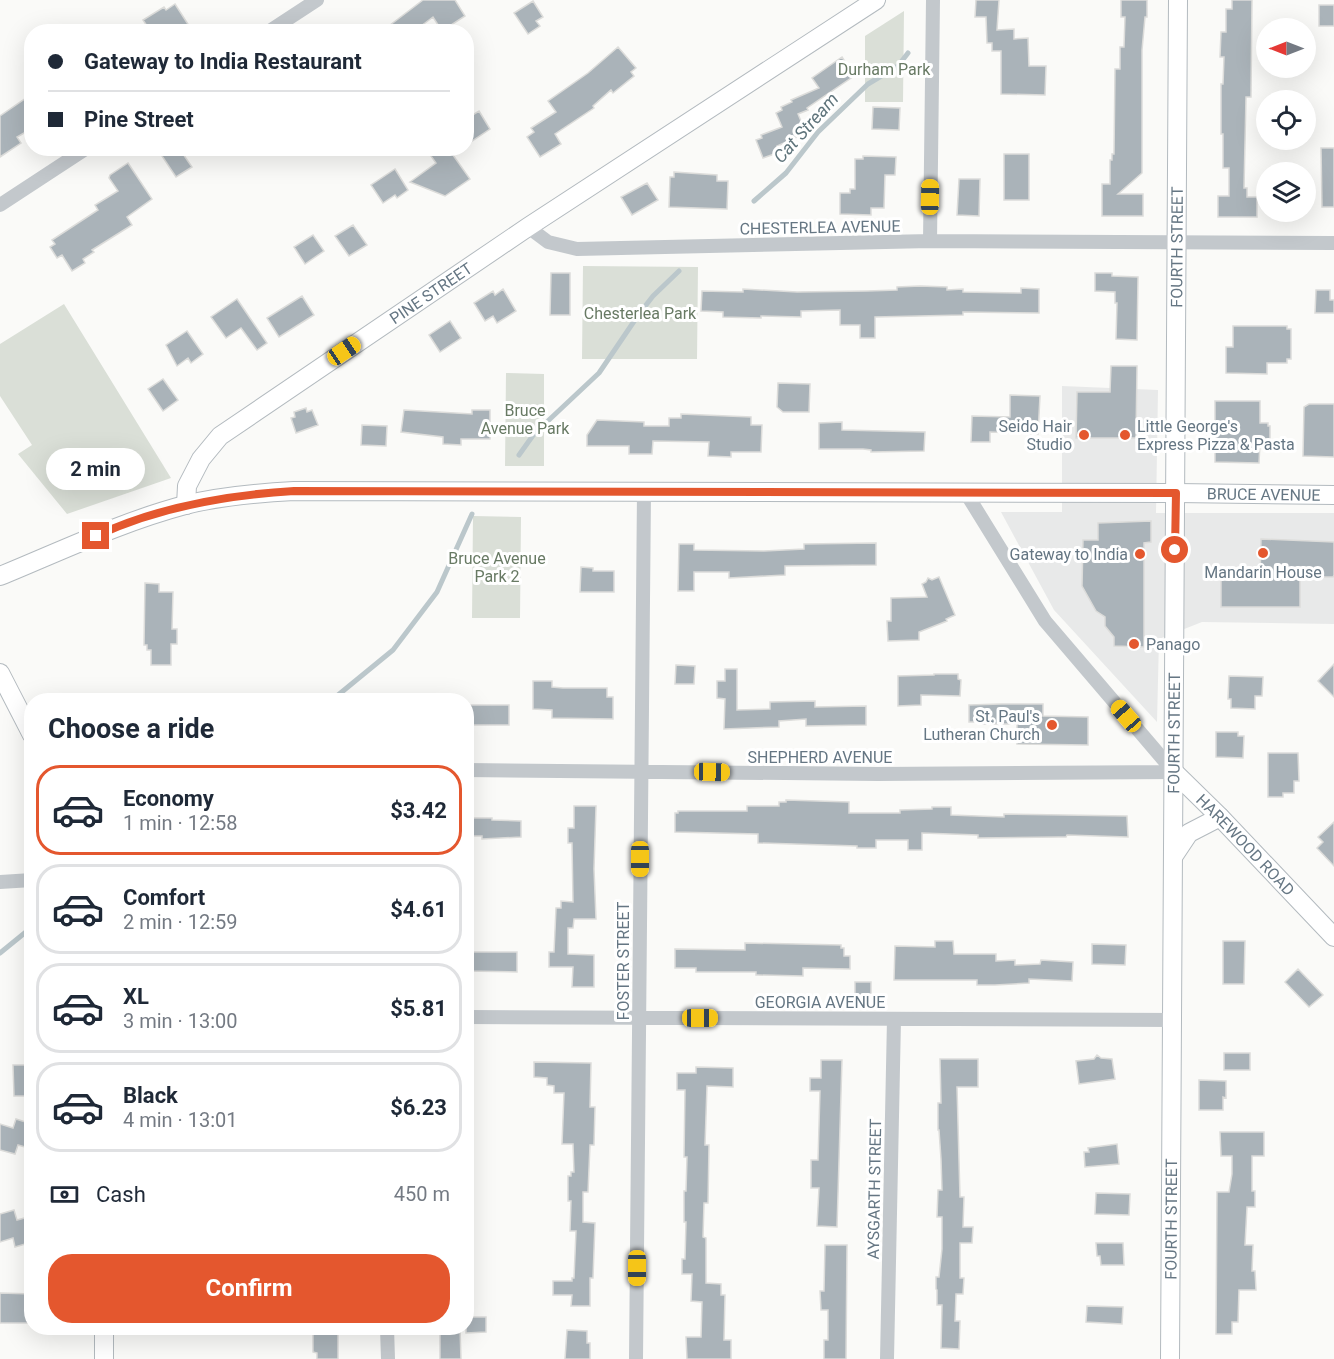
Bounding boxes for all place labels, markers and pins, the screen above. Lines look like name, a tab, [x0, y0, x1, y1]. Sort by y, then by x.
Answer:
place label: Seido Hair Studio	[999, 417, 1073, 454]
place label: Little George's Express Pizza & Pasta	[1137, 417, 1295, 454]
marker: Seido Hair Studio	[1077, 428, 1091, 442]
marker: Little George's Express Pizza & Pasta	[1118, 428, 1132, 442]
place label: Gateway to India	[1010, 545, 1128, 564]
marker: Mandarin House	[1256, 546, 1270, 560]
marker: Gateway to India	[1133, 547, 1147, 561]
place label: Mandarin House	[1204, 563, 1322, 582]
place label: Panago	[1146, 635, 1200, 654]
marker: Panago	[1127, 637, 1141, 651]
place label: St. Paul's Lutheran Church	[923, 707, 1040, 744]
marker: St. Paul's Lutheran Church	[1045, 718, 1059, 732]

